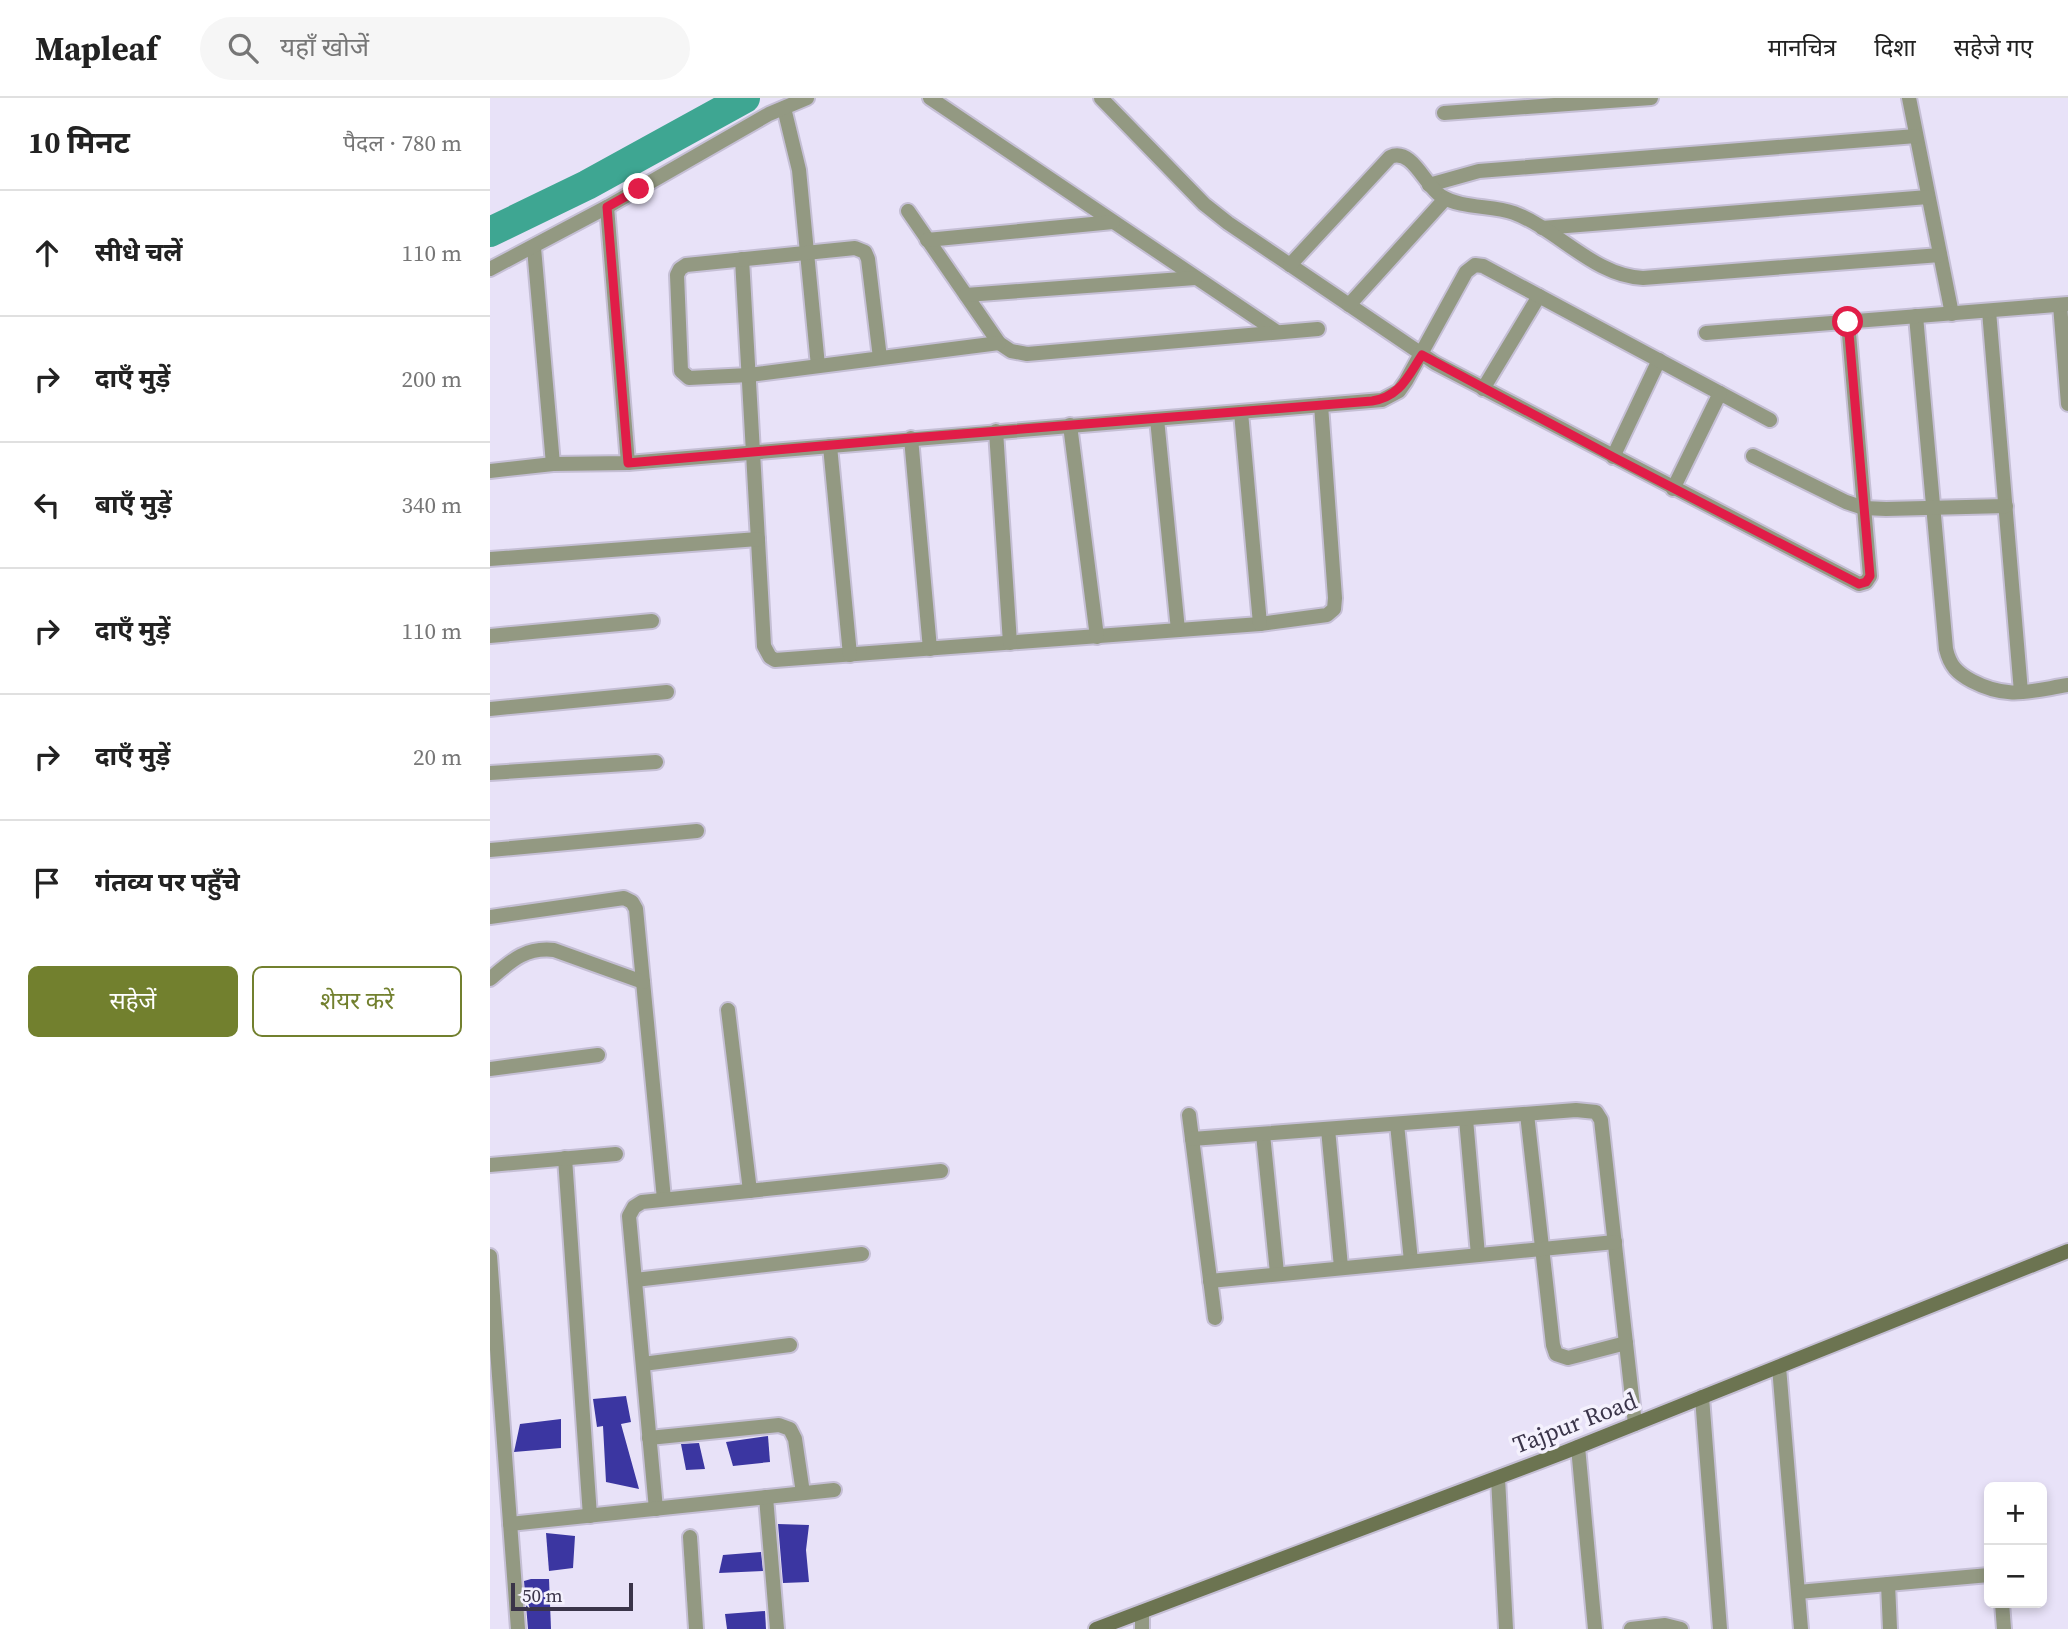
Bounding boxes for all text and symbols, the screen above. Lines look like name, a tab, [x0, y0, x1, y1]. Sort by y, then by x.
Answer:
search box	[200, 17, 690, 80]
text: Mapleaf	[35, 26, 158, 71]
icon: search	[224, 29, 262, 67]
text: यहाँ खोजें	[280, 29, 369, 65]
text: मानचित्र	[1768, 31, 1836, 64]
text: दिशा	[1874, 31, 1916, 64]
text: सहेजे गए	[1954, 31, 2033, 64]
text: 10 मिनट	[28, 122, 130, 163]
text: पैदल · 780 m	[343, 127, 462, 159]
route end	[623, 173, 654, 204]
icon: ahead	[28, 234, 66, 272]
text: सीधे चलें	[95, 234, 183, 270]
text: 110 m	[401, 237, 462, 269]
route start	[1832, 306, 1863, 337]
icon: right	[28, 360, 66, 398]
text: दाएँ मुड़ें	[95, 360, 170, 396]
text: 200 m	[401, 363, 462, 395]
icon: left	[28, 486, 66, 524]
text: बाएँ मुड़ें	[95, 486, 172, 522]
text: 340 m	[401, 489, 462, 521]
icon: right	[28, 612, 66, 650]
text: दाएँ मुड़ें	[95, 612, 170, 648]
text: 110 m	[401, 615, 462, 647]
icon: right	[28, 738, 66, 776]
text: दाएँ मुड़ें	[95, 738, 170, 774]
text: 20 m	[413, 741, 462, 773]
icon: arrive	[28, 864, 66, 902]
text: गंतव्य पर पहुँचे	[95, 864, 240, 900]
button: सहेजें	[28, 966, 238, 1037]
button: शेयर करें	[252, 966, 462, 1037]
street label: Tajpur Road	[1508, 1384, 1642, 1461]
map controls	[1984, 1482, 2047, 1608]
button: +	[1984, 1482, 2047, 1545]
button: −	[1984, 1545, 2047, 1608]
scale bar	[511, 1580, 634, 1612]
text: 50 m	[522, 1582, 563, 1608]

